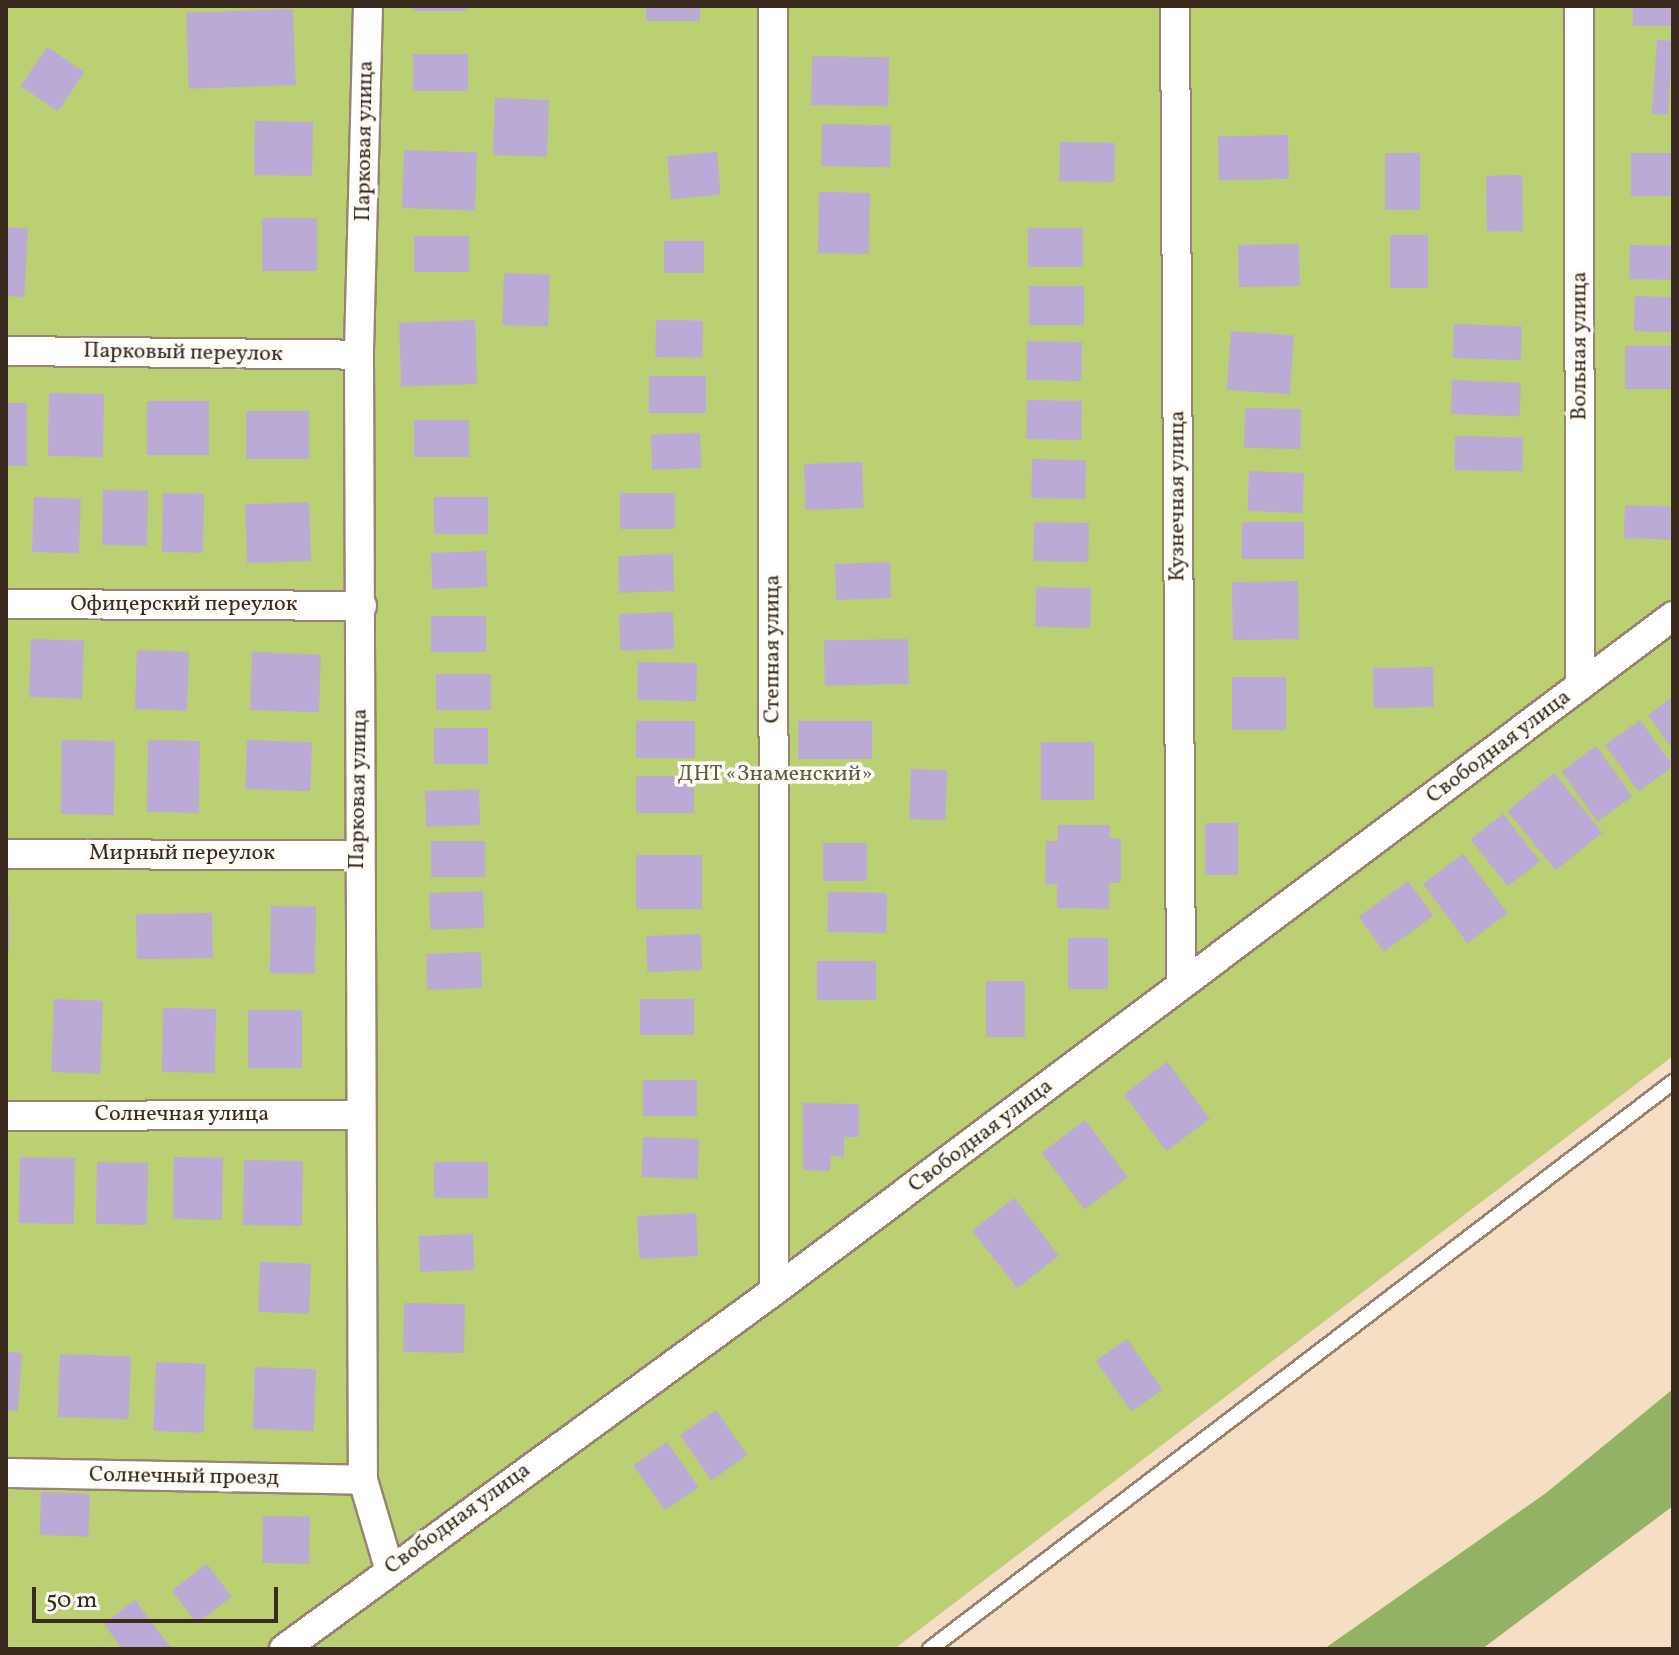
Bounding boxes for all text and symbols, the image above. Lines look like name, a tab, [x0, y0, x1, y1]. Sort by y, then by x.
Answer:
street label: Парковая улица	[350, 60, 380, 222]
street label: Вольная улица	[1567, 271, 1593, 421]
street label: Парковый переулок	[83, 338, 283, 368]
street label: Кузнечная улица	[1165, 410, 1191, 582]
street label: Степная улица	[760, 574, 786, 724]
street label: Офицерский переулок	[70, 592, 298, 618]
street label: Свободная улица	[1421, 684, 1577, 810]
street label: Парковая улица	[344, 708, 374, 870]
park label: ДНТ «Знаменский»	[677, 762, 873, 788]
street label: Мирный переулок	[89, 841, 275, 867]
street label: Свободная улица	[903, 1073, 1059, 1199]
street label: Солнечная улица	[94, 1102, 270, 1128]
street label: Свободная улица	[380, 1457, 536, 1581]
street label: Солнечный проезд	[89, 1462, 279, 1492]
scale bar	[36, 1571, 282, 1621]
text: 50 m	[46, 1584, 98, 1618]

